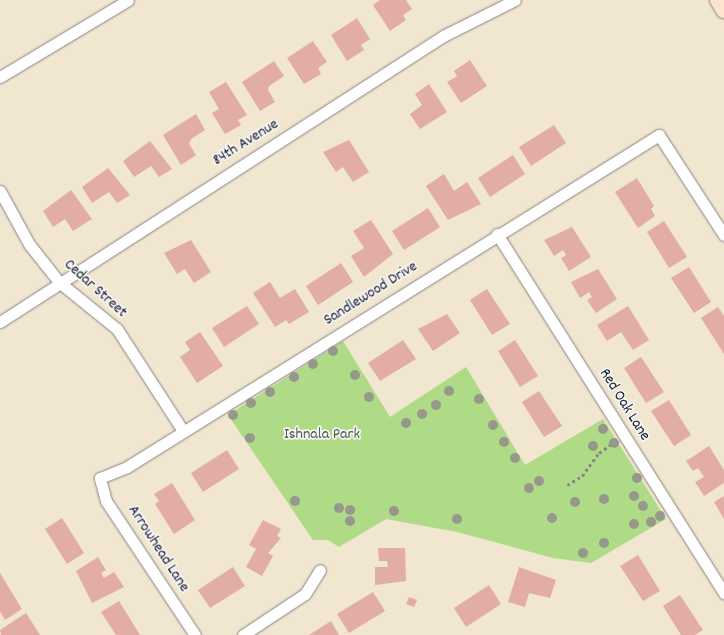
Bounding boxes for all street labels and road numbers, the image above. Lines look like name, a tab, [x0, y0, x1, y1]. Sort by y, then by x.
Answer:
street label: 84th Avenue	[210, 115, 282, 171]
street label: Cedar Street	[59, 256, 131, 322]
street label: Sandlewood Drive	[321, 258, 421, 330]
street label: Red Oak Lane	[594, 365, 654, 445]
street label: Arrowhead Lane	[123, 502, 193, 596]

